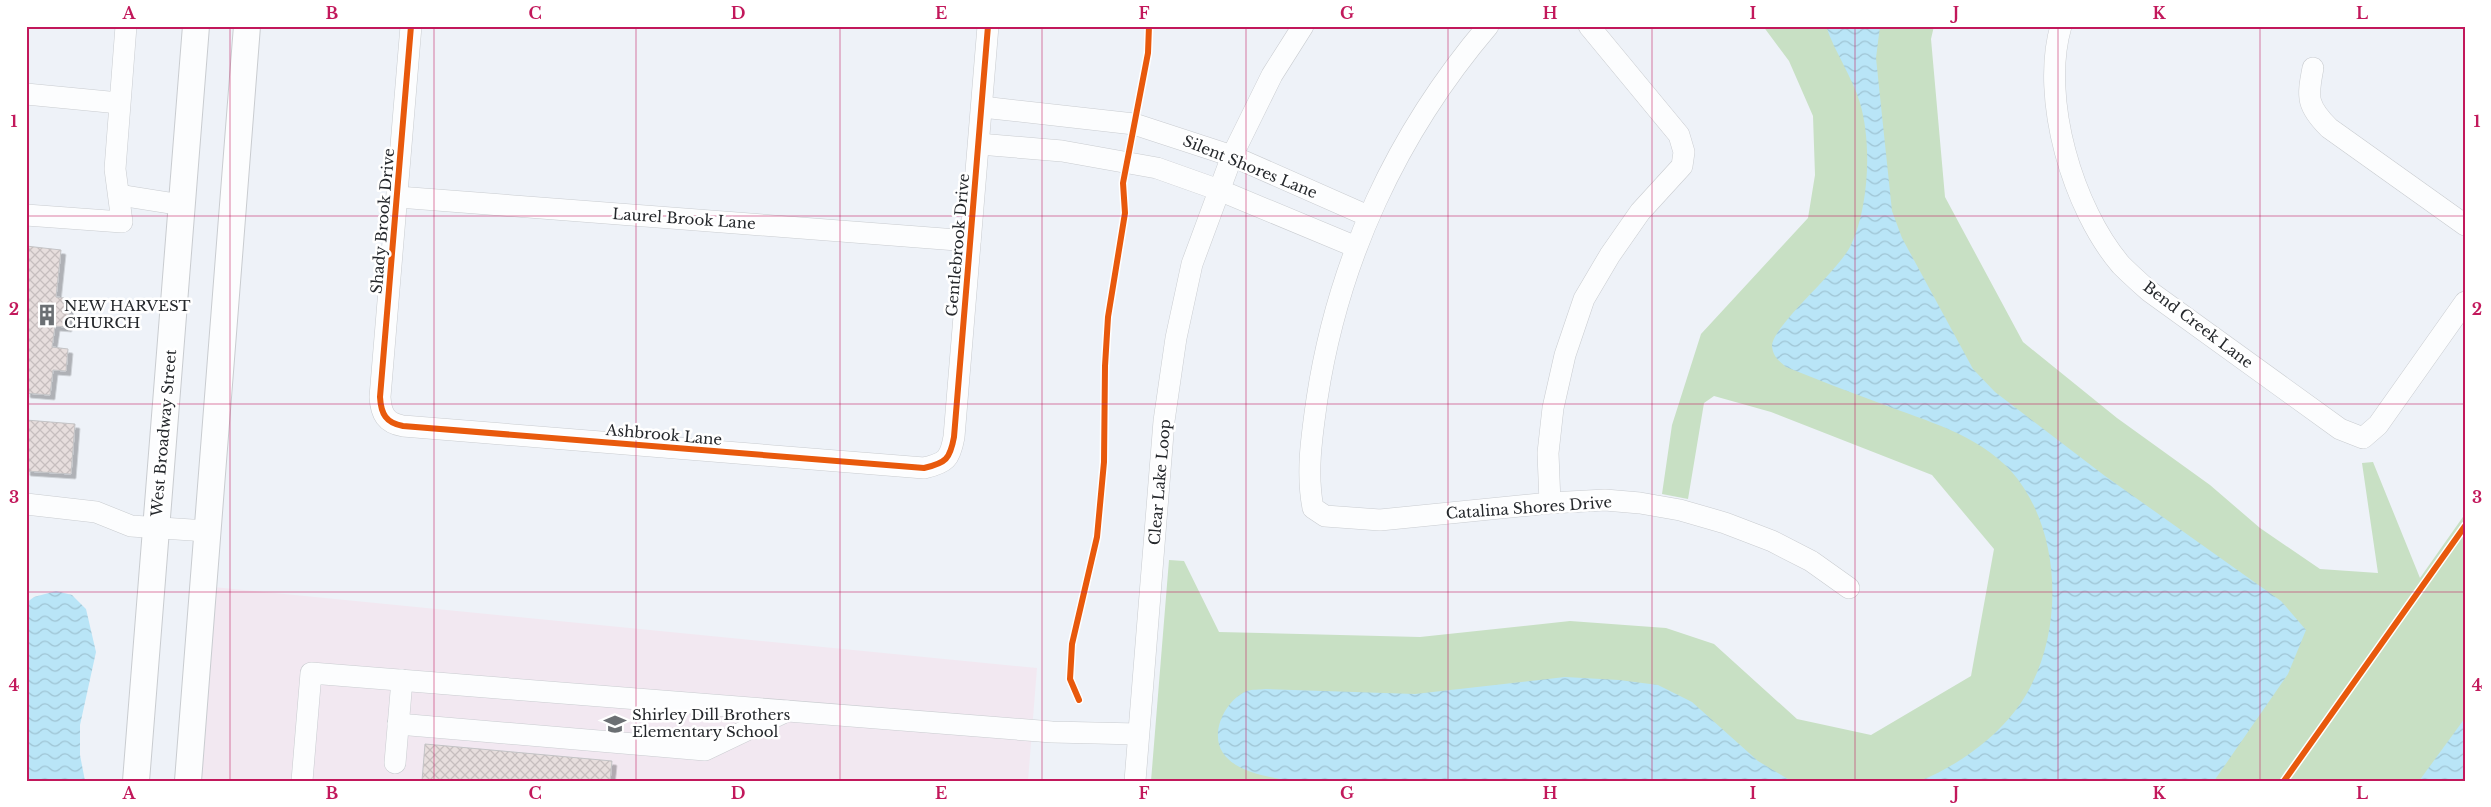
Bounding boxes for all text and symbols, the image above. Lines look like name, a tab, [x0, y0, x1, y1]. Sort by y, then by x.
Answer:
text: A	[122, 3, 137, 23]
text: B	[326, 3, 339, 23]
text: C	[528, 3, 542, 23]
text: D	[731, 3, 745, 23]
text: E	[935, 3, 947, 23]
text: F	[1138, 3, 1150, 23]
text: G	[1340, 3, 1354, 23]
text: H	[1542, 3, 1558, 23]
text: I	[1750, 3, 1757, 23]
text: J	[1950, 3, 1959, 23]
text: K	[2152, 3, 2166, 23]
text: L	[2356, 3, 2368, 23]
text: 1	[11, 111, 18, 131]
text: 1	[2474, 111, 2481, 131]
street label: Silent Shores Lane	[1180, 131, 1320, 202]
street label: Shady Brook Drive	[367, 147, 398, 295]
street label: Gentlebrook Drive	[942, 173, 973, 317]
street label: Laurel Brook Lane	[612, 204, 756, 233]
street label: Bend Creek Lane	[2140, 277, 2257, 372]
place label: NEW HARVEST CHURCH	[64, 296, 191, 332]
text: 2	[9, 299, 19, 319]
text: 2	[2472, 299, 2482, 319]
building icon: NEW HARVEST CHURCH	[34, 302, 60, 328]
street label: West Broadway Street	[147, 348, 180, 518]
street label: Clear Lake Loop	[1145, 418, 1174, 546]
street label: Ashbrook Lane	[604, 420, 723, 449]
text: 3	[9, 487, 19, 507]
text: 3	[2472, 487, 2482, 507]
street label: Catalina Shores Drive	[1445, 492, 1613, 523]
text: 4	[9, 675, 19, 695]
text: 4	[2472, 675, 2482, 695]
place label: Shirley Dill Brothers Elementary School	[632, 705, 790, 741]
school or university icon: Shirley Dill Brothers Elementary School	[602, 711, 628, 737]
text: A	[122, 783, 137, 803]
text: B	[326, 783, 339, 803]
text: C	[528, 783, 542, 803]
text: D	[731, 783, 745, 803]
text: E	[935, 783, 947, 803]
text: F	[1138, 783, 1150, 803]
text: G	[1340, 783, 1354, 803]
text: H	[1542, 783, 1558, 803]
text: I	[1750, 783, 1757, 803]
text: J	[1950, 783, 1959, 803]
text: K	[2152, 783, 2166, 803]
text: L	[2356, 783, 2368, 803]

